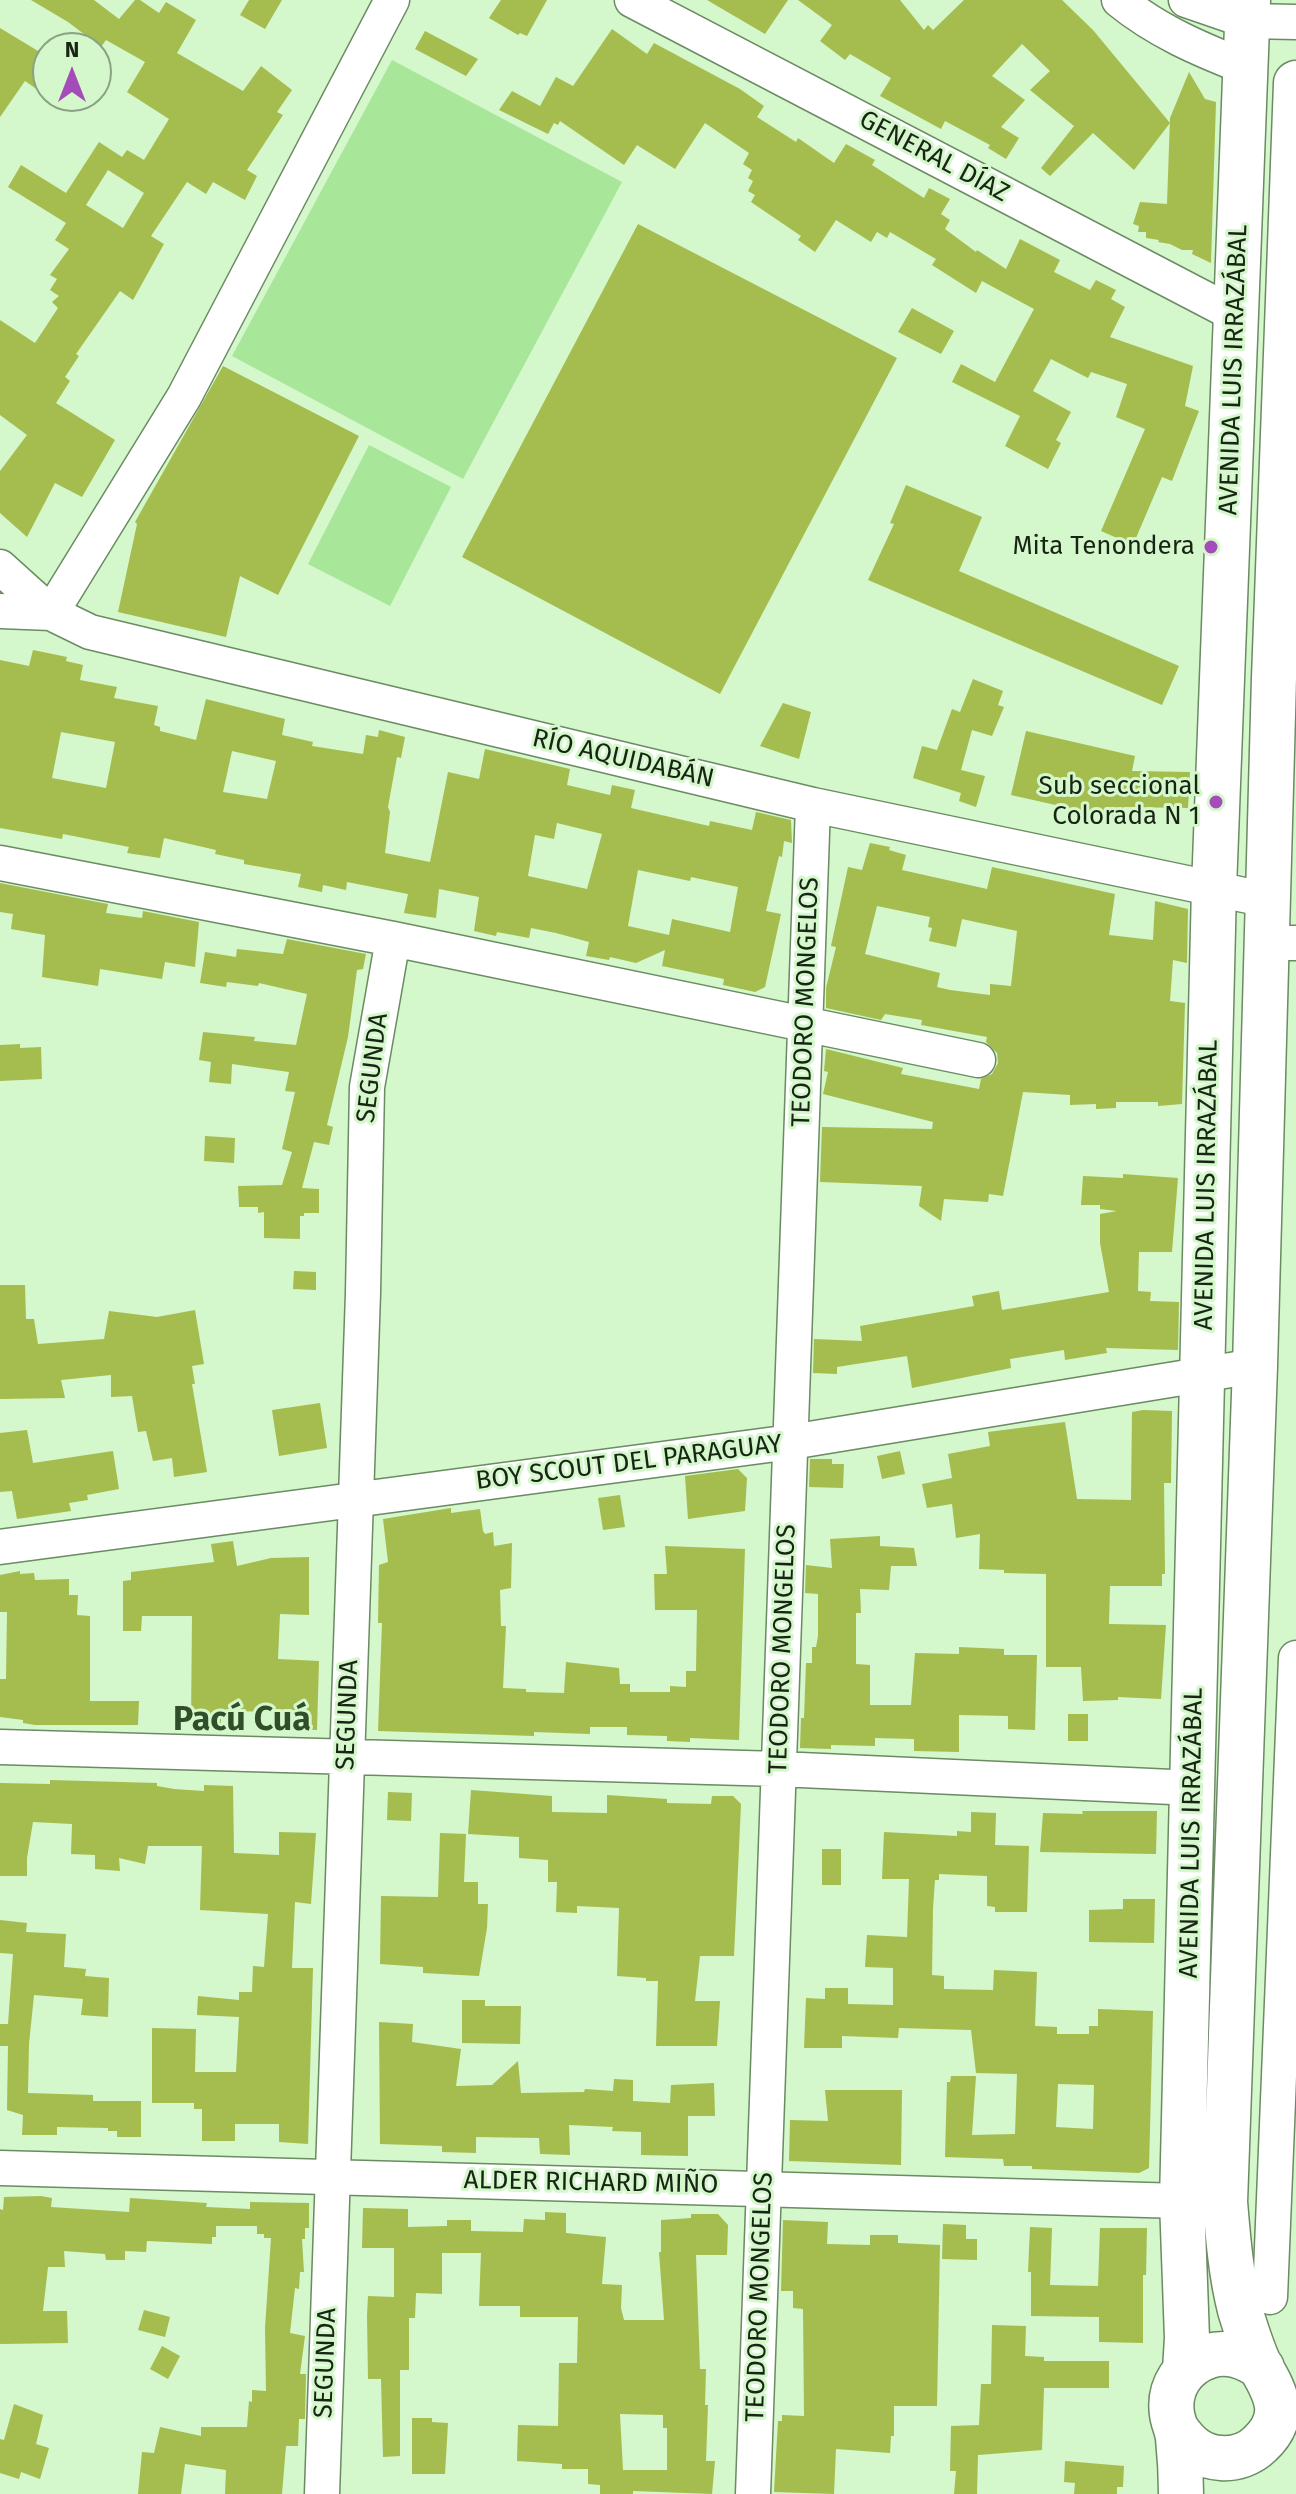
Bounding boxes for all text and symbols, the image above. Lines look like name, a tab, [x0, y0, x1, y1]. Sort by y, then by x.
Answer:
north arrow	[32, 32, 112, 112]
text: N	[65, 36, 79, 63]
street label: GENERAL DÍAZ	[854, 104, 1014, 210]
street label: AVENIDA LUIS IRRAZÁBAL	[1213, 224, 1255, 516]
place label: Mita Tenondera	[1012, 531, 1195, 563]
marker: Mita Tenondera	[1202, 538, 1220, 556]
street label: RÍO AQUIDABÁN	[529, 723, 717, 795]
place label: Sub seccional Colorada N 1	[1038, 771, 1200, 832]
marker: Sub seccional Colorada N 1	[1207, 793, 1225, 811]
street label: TEODORO MONGELOS	[786, 876, 826, 1128]
street label: SEGUNDA	[351, 1011, 395, 1125]
street label: AVENIDA LUIS IRRAZÁBAL	[1189, 1039, 1225, 1331]
street label: BOY SCOUT DEL PARAGUAY	[474, 1429, 784, 1497]
street label: TEODORO MONGELOS	[763, 1523, 803, 1775]
street label: SEGUNDA	[330, 1659, 366, 1771]
street label: AVENIDA LUIS IRRAZÁBAL	[1174, 1687, 1210, 1979]
district label: Pacú Cuá	[173, 1701, 311, 1741]
street label: ALDER RICHARD MIÑO	[463, 2165, 719, 2201]
street label: TEODORO MONGELOS	[740, 2171, 780, 2423]
street label: SEGUNDA	[308, 2307, 344, 2419]

